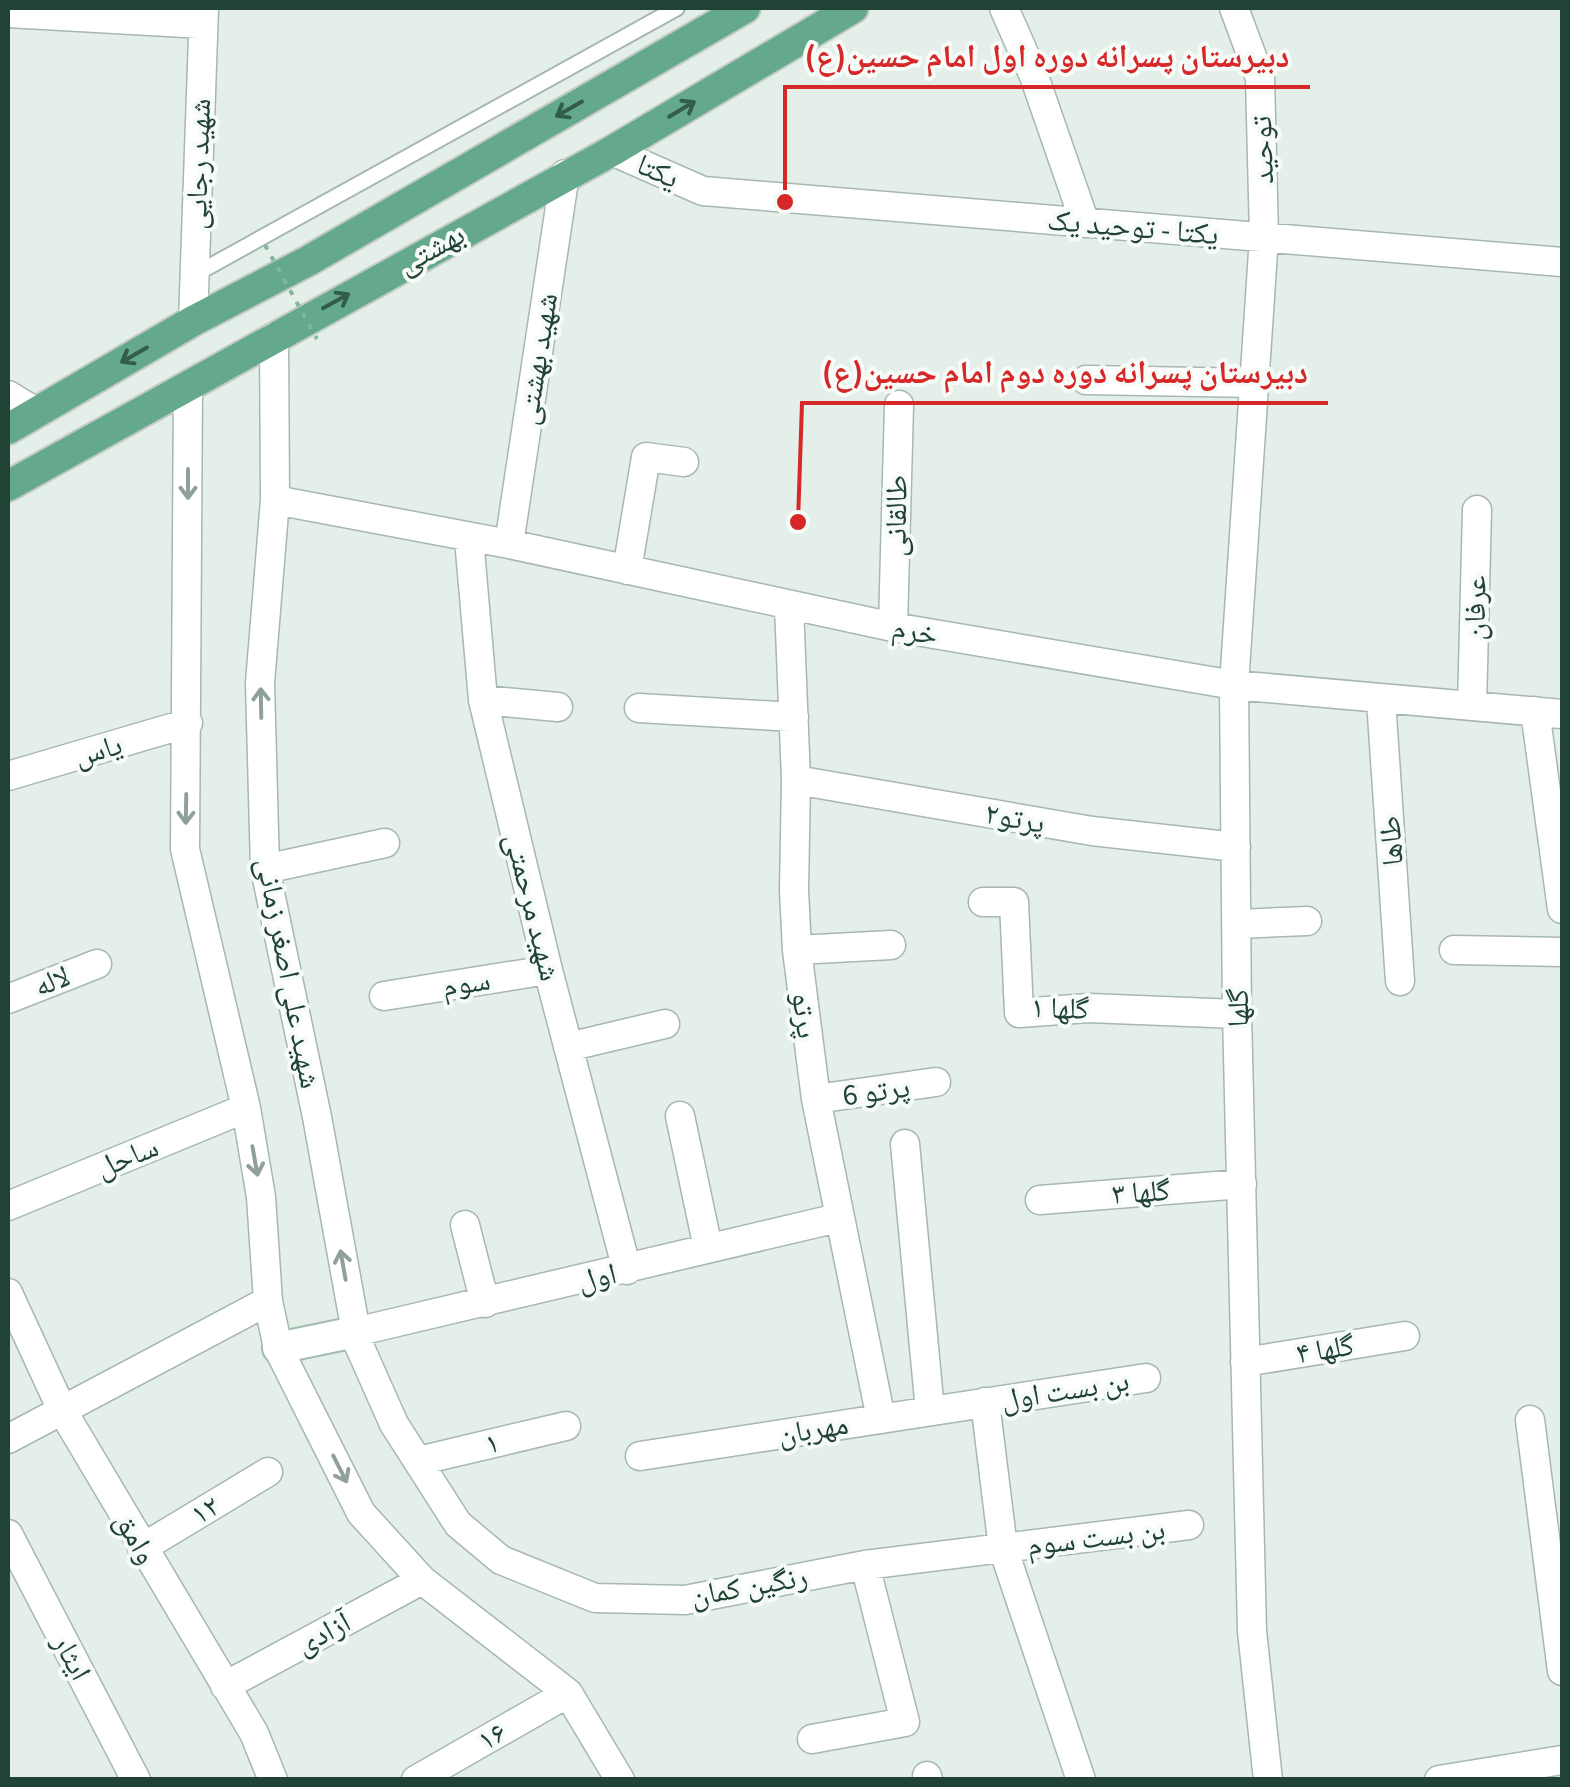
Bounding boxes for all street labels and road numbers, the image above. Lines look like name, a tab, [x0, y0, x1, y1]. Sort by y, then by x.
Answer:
street label: شهید رجایی	[175, 98, 222, 230]
street label: توحید	[1240, 115, 1285, 185]
street label: یکتا	[630, 143, 686, 200]
street label: یکتا - توحید یک	[1046, 199, 1220, 256]
street label: بهشتی	[390, 213, 473, 285]
street label: شهید بهشتی	[506, 290, 569, 428]
street label: طالقانی	[874, 475, 919, 557]
street label: عرفان	[1453, 575, 1498, 641]
street label: خرم	[889, 606, 941, 657]
street label: یاس	[69, 723, 127, 778]
street label: پرتو۲	[982, 792, 1048, 845]
street label: طاها	[1368, 814, 1415, 868]
street label: شهید مرحمتی	[493, 829, 572, 986]
street label: شهید علی اصغر زمانی	[245, 854, 332, 1092]
street label: لاله	[28, 955, 76, 1008]
street label: سوم	[439, 958, 493, 1009]
street label: گلها ۱	[1030, 986, 1090, 1031]
street label: پرتو	[780, 989, 829, 1041]
street label: گلها	[1217, 989, 1260, 1027]
street label: پرتو 6	[840, 1065, 913, 1117]
street label: ساحل	[89, 1126, 165, 1189]
street label: گلها ۳	[1110, 1169, 1172, 1216]
street label: اول	[573, 1252, 621, 1303]
street label: گلها ۴	[1293, 1324, 1357, 1375]
street label: بن بست اول	[998, 1359, 1132, 1422]
street label: مهربان	[775, 1403, 851, 1456]
street label: ۱	[481, 1421, 504, 1466]
street label: ۱۲	[183, 1485, 228, 1536]
street label: وامق	[103, 1504, 168, 1572]
street label: بن بست سوم	[1025, 1508, 1168, 1567]
street label: رنگین کمان	[687, 1555, 811, 1618]
street label: آزادی	[288, 1600, 360, 1666]
street label: ایثار	[41, 1625, 102, 1688]
street label: ۱۶	[470, 1711, 515, 1762]

